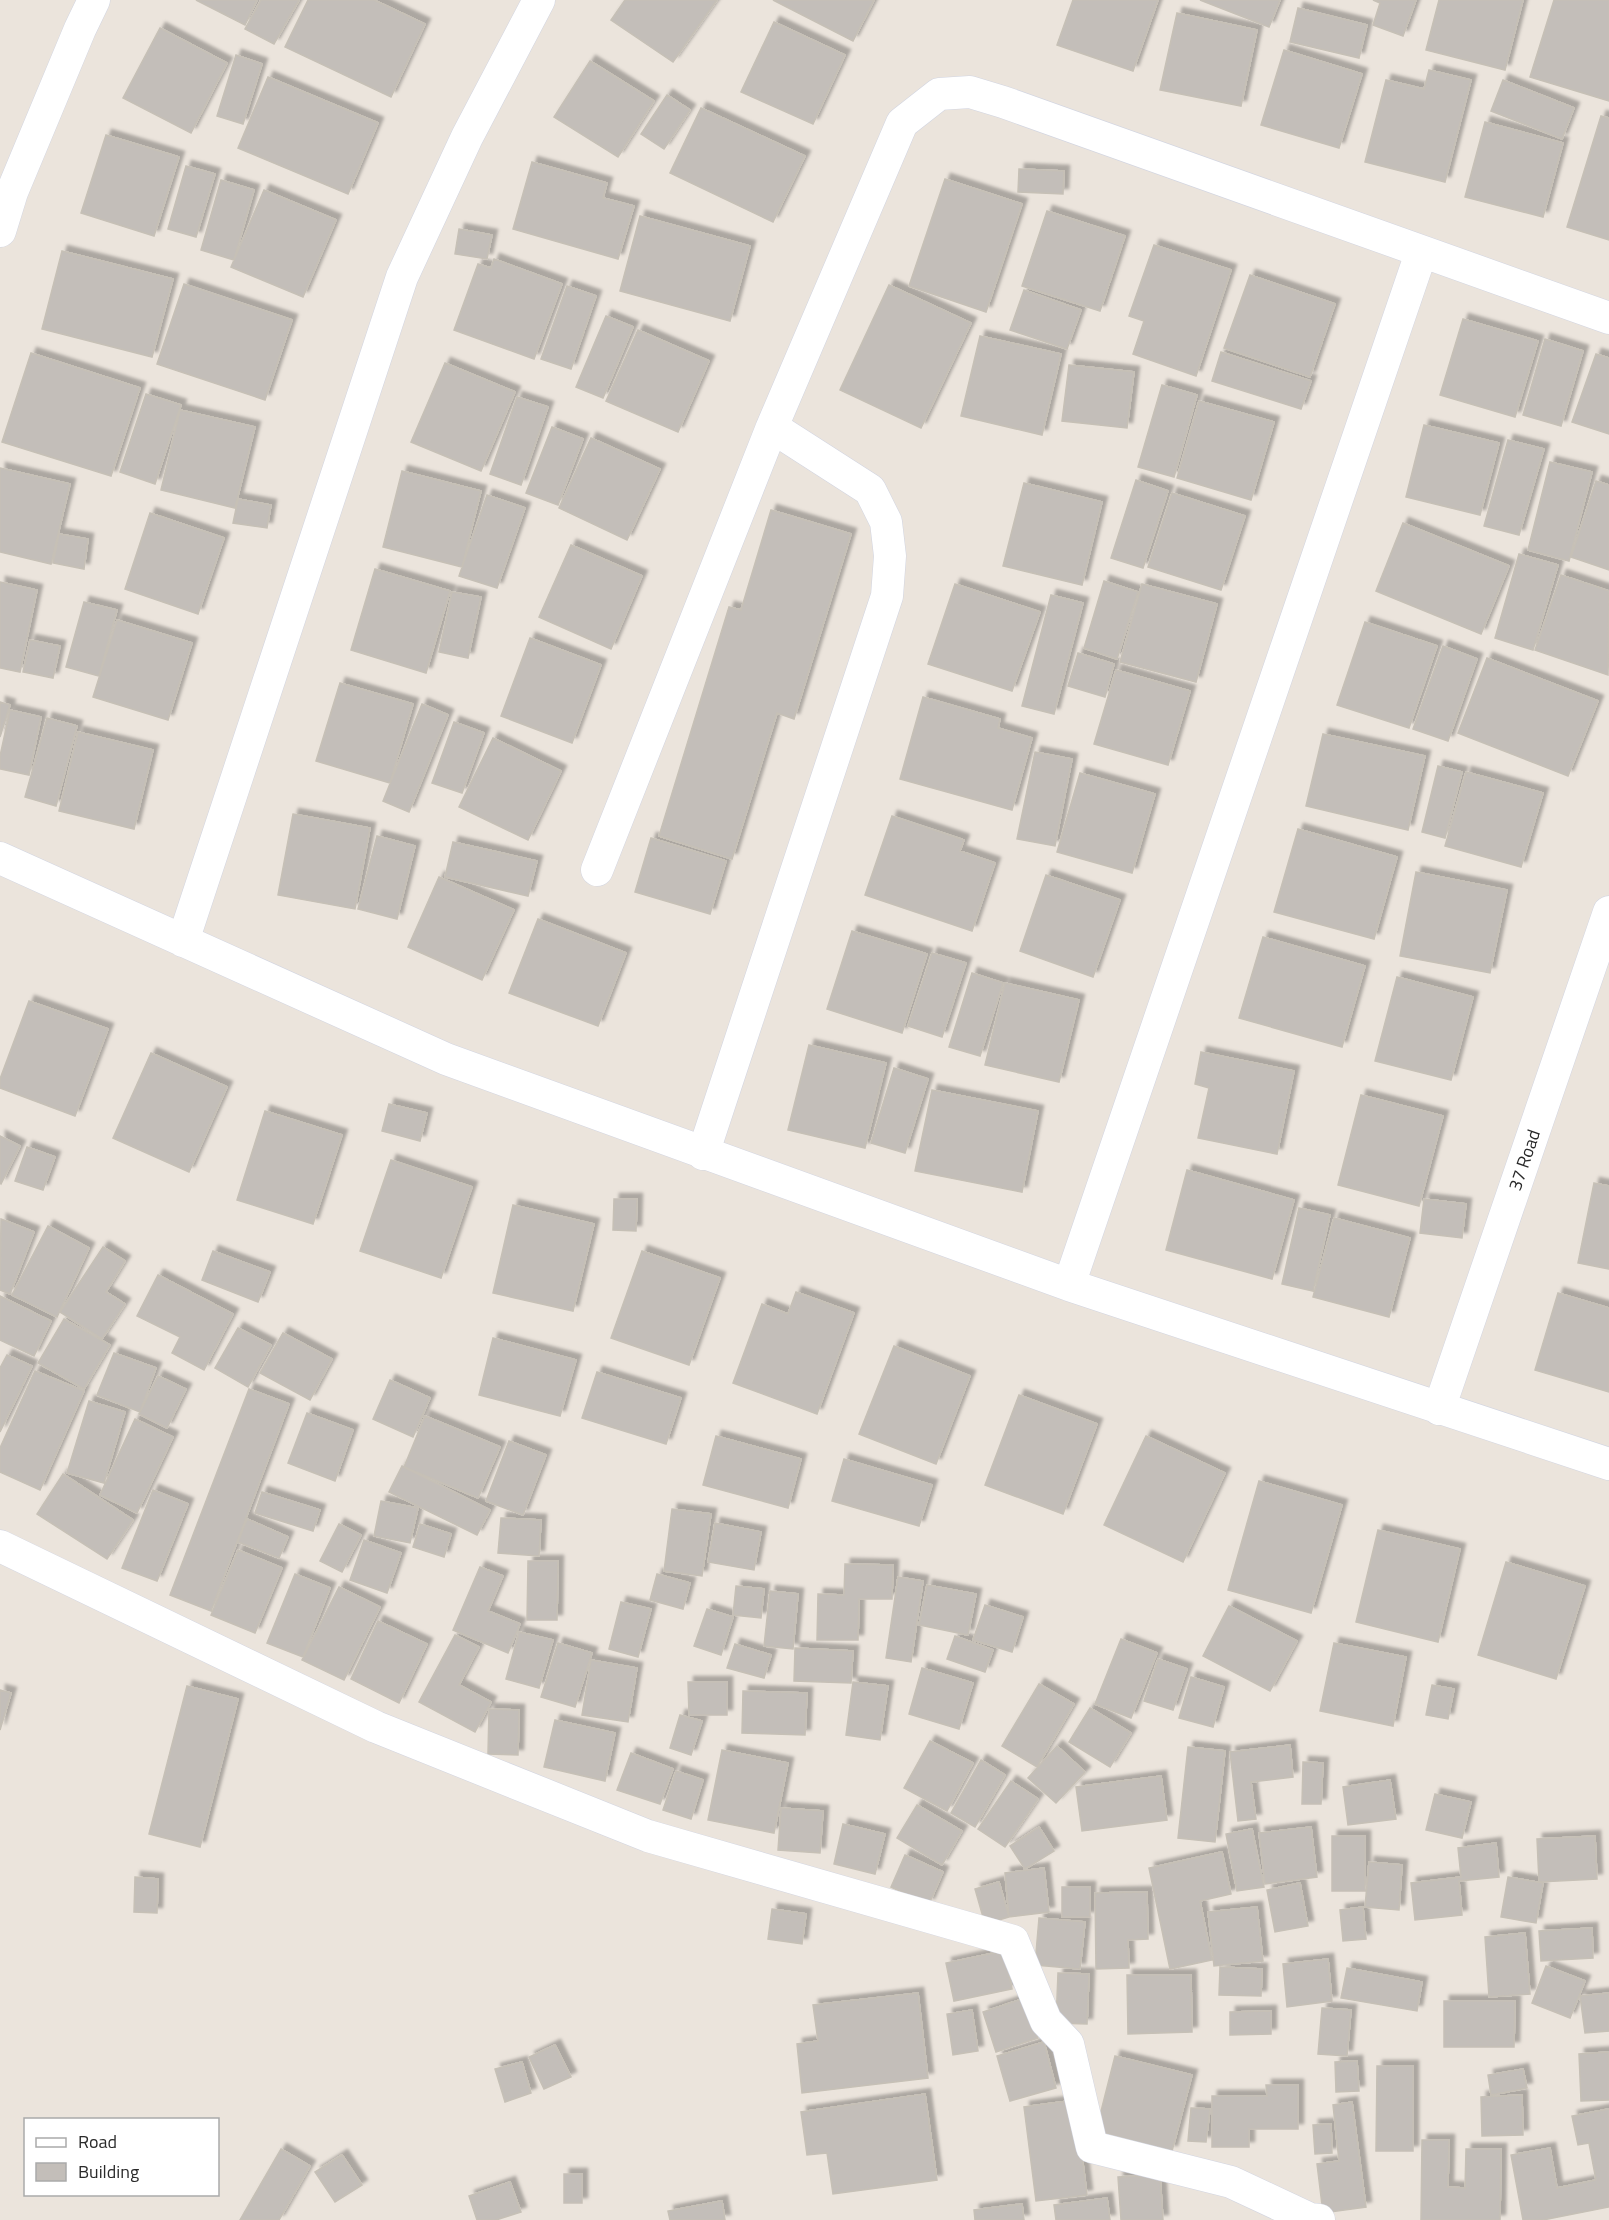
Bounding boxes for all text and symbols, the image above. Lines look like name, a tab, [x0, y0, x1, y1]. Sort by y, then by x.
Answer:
street label: 37 Road	[1501, 1126, 1547, 1194]
legend	[24, 2118, 219, 2196]
text: Road	[78, 2128, 117, 2155]
text: Building	[78, 2158, 139, 2185]

